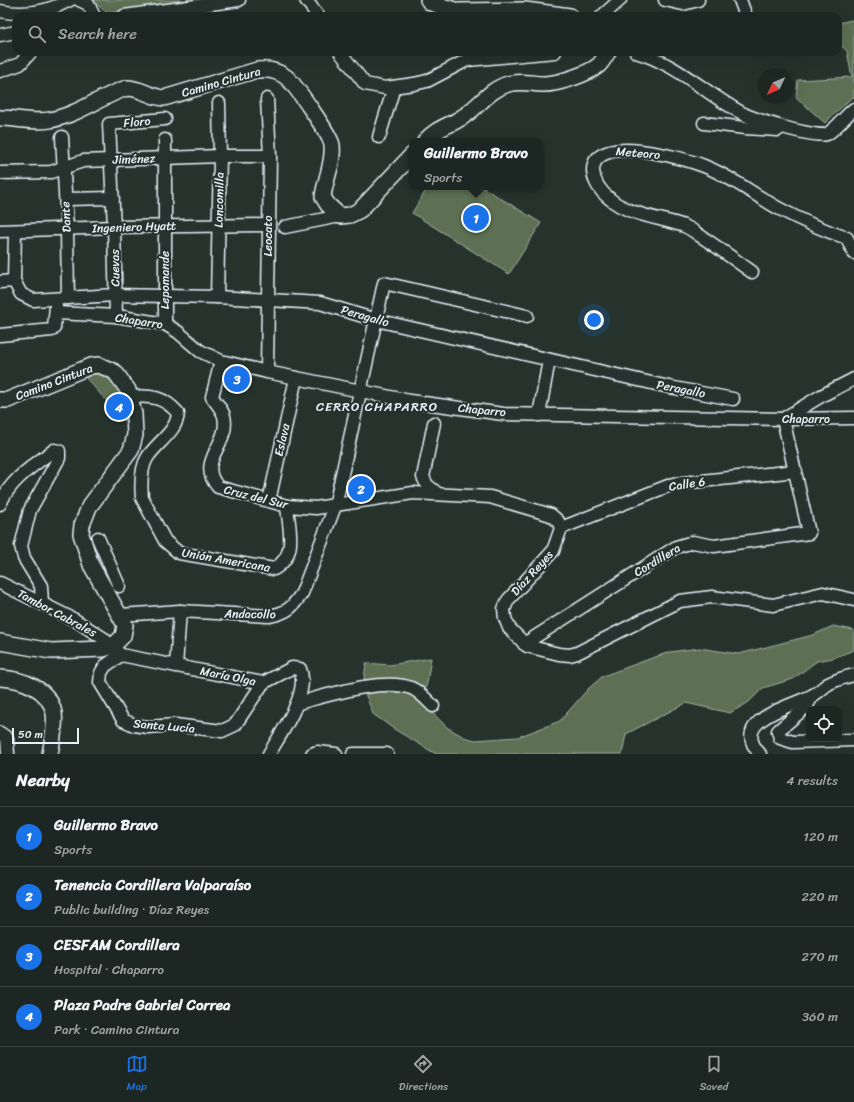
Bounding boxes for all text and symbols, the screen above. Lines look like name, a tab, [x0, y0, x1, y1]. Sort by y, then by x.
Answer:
search box	[12, 12, 842, 56]
text: Search here	[58, 21, 137, 47]
icon: search	[26, 23, 48, 45]
street label: Camino Cintura	[179, 60, 263, 104]
north arrow	[758, 68, 794, 104]
street label: Floro	[123, 110, 151, 134]
popup	[409, 138, 543, 190]
text: Guillermo Bravo	[424, 140, 528, 166]
street label: Meteoro	[615, 140, 661, 166]
street label: Jiménez	[111, 147, 156, 171]
text: Sports	[424, 166, 462, 189]
street label: Loncomilla	[208, 172, 230, 228]
street label: Dante	[54, 201, 78, 233]
pin: 1	[463, 203, 489, 233]
street label: Ingeniero Hyatt	[91, 215, 176, 239]
street label: Leocato	[257, 215, 279, 257]
street label: Cuevas	[104, 249, 126, 287]
street label: Lepomande	[154, 251, 176, 309]
street label: Peragallo	[338, 299, 392, 333]
street label: Chaparro	[114, 306, 164, 336]
your location	[584, 310, 604, 330]
street label: Camino Cintura	[12, 357, 96, 407]
pin: 3	[224, 364, 250, 394]
street label: Peragallo	[655, 373, 707, 405]
pin: 4	[106, 392, 132, 422]
district label: CERRO CHAPARRO	[316, 395, 438, 418]
street label: Chaparro	[457, 397, 507, 423]
street label: Chaparro	[782, 408, 830, 430]
street label: Eslava	[268, 420, 297, 459]
street label: Calle 6	[667, 470, 707, 498]
pin: 2	[348, 474, 374, 504]
street label: Cruz del Sur	[222, 478, 292, 516]
street label: Cordillera	[629, 537, 685, 583]
street label: Unión Americana	[180, 541, 273, 579]
street label: Díaz Reyes	[505, 545, 559, 601]
street label: Tambor Cabrales	[13, 583, 101, 643]
street label: Andacollo	[223, 603, 276, 625]
street label: María Olga	[198, 660, 258, 692]
map controls	[806, 706, 842, 742]
button: locate	[806, 706, 842, 742]
street label: Santa Lucía	[132, 712, 196, 740]
text: 50 m	[18, 725, 43, 744]
scale bar	[12, 726, 79, 745]
text: Nearby	[16, 765, 70, 795]
text: 4 results	[786, 769, 838, 792]
text: Guillermo Bravo	[54, 812, 158, 838]
text: 1	[26, 825, 32, 848]
text: 120 m	[803, 825, 838, 848]
text: Sports	[54, 838, 92, 861]
text: Tenencia Cordillera Valparaíso	[54, 872, 251, 898]
text: 2	[25, 885, 33, 908]
text: 220 m	[801, 885, 838, 908]
text: Public building · Díaz Reyes	[54, 898, 209, 921]
text: CESFAM Cordillera	[54, 932, 180, 958]
text: 3	[25, 945, 33, 968]
text: 270 m	[801, 945, 838, 968]
text: Hospital · Chaparro	[54, 958, 164, 981]
text: Plaza Padre Gabriel Correa	[54, 992, 231, 1018]
text: 4	[25, 1005, 33, 1028]
text: 360 m	[802, 1005, 838, 1028]
text: Park · Camino Cintura	[54, 1018, 179, 1041]
tab: Map	[126, 1053, 148, 1096]
tab: Directions	[399, 1053, 448, 1096]
tab: Saved	[699, 1053, 728, 1096]

